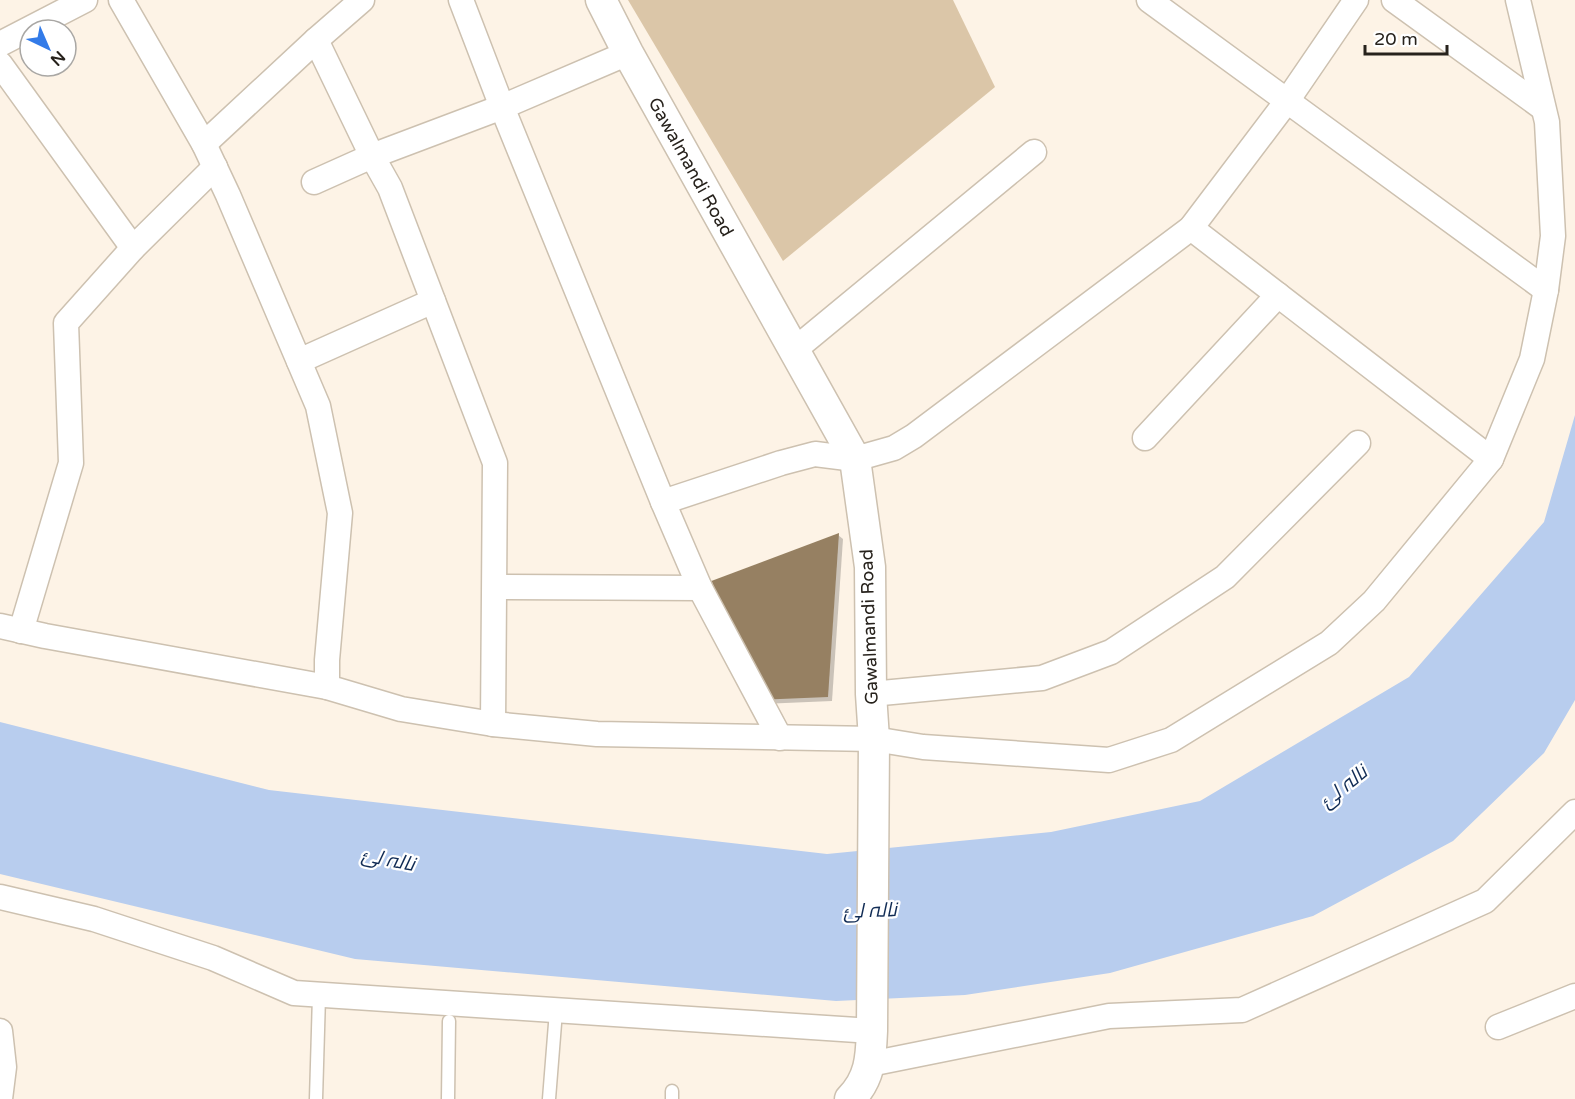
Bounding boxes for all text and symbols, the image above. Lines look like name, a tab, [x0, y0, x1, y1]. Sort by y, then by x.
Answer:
north arrow	[18, 18, 78, 78]
scale bar	[1365, 18, 1448, 56]
text: 20 m	[1374, 28, 1418, 50]
text: N	[46, 46, 69, 70]
street label: Gawalmandi Road	[644, 94, 738, 240]
street label: Gawalmandi Road	[855, 549, 883, 705]
water label: نالہ لئ	[1316, 759, 1375, 813]
water label: نالہ لئ	[359, 843, 419, 877]
water label: نالہ لئ	[843, 898, 900, 924]

